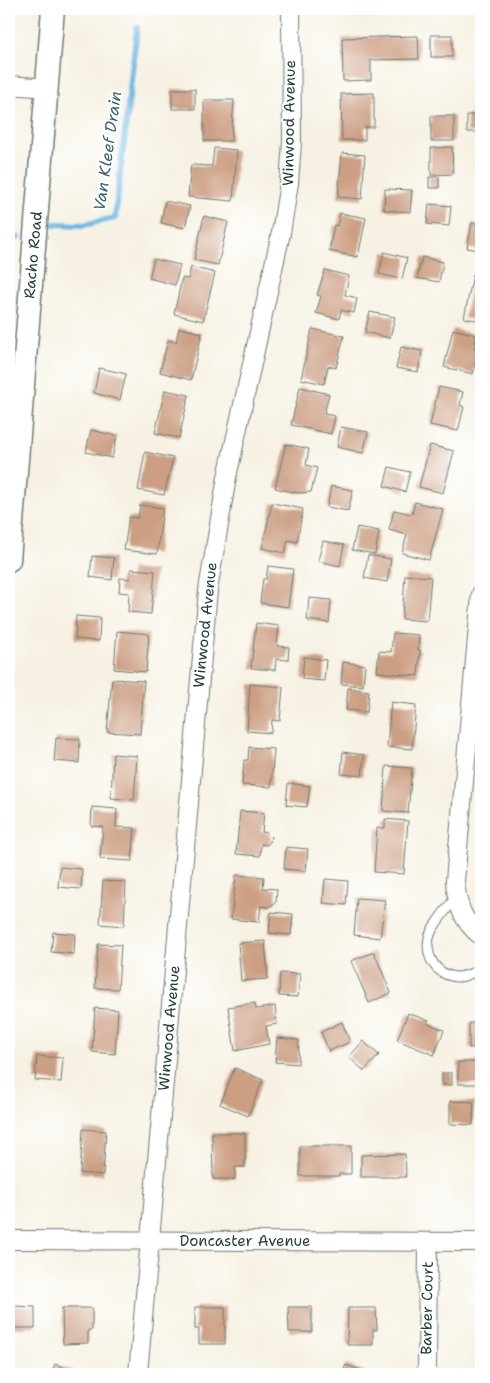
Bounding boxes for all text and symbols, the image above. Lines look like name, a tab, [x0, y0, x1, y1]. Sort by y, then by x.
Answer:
street label: Winwood Avenue	[278, 60, 300, 186]
water label: Van Kleef Drain	[89, 90, 126, 212]
street label: Racho Road	[19, 210, 47, 299]
street label: Winwood Avenue	[188, 561, 222, 689]
street label: Winwood Avenue	[154, 964, 184, 1092]
street label: Doncaster Avenue	[179, 1231, 311, 1251]
street label: Barber Court	[416, 1261, 438, 1355]

